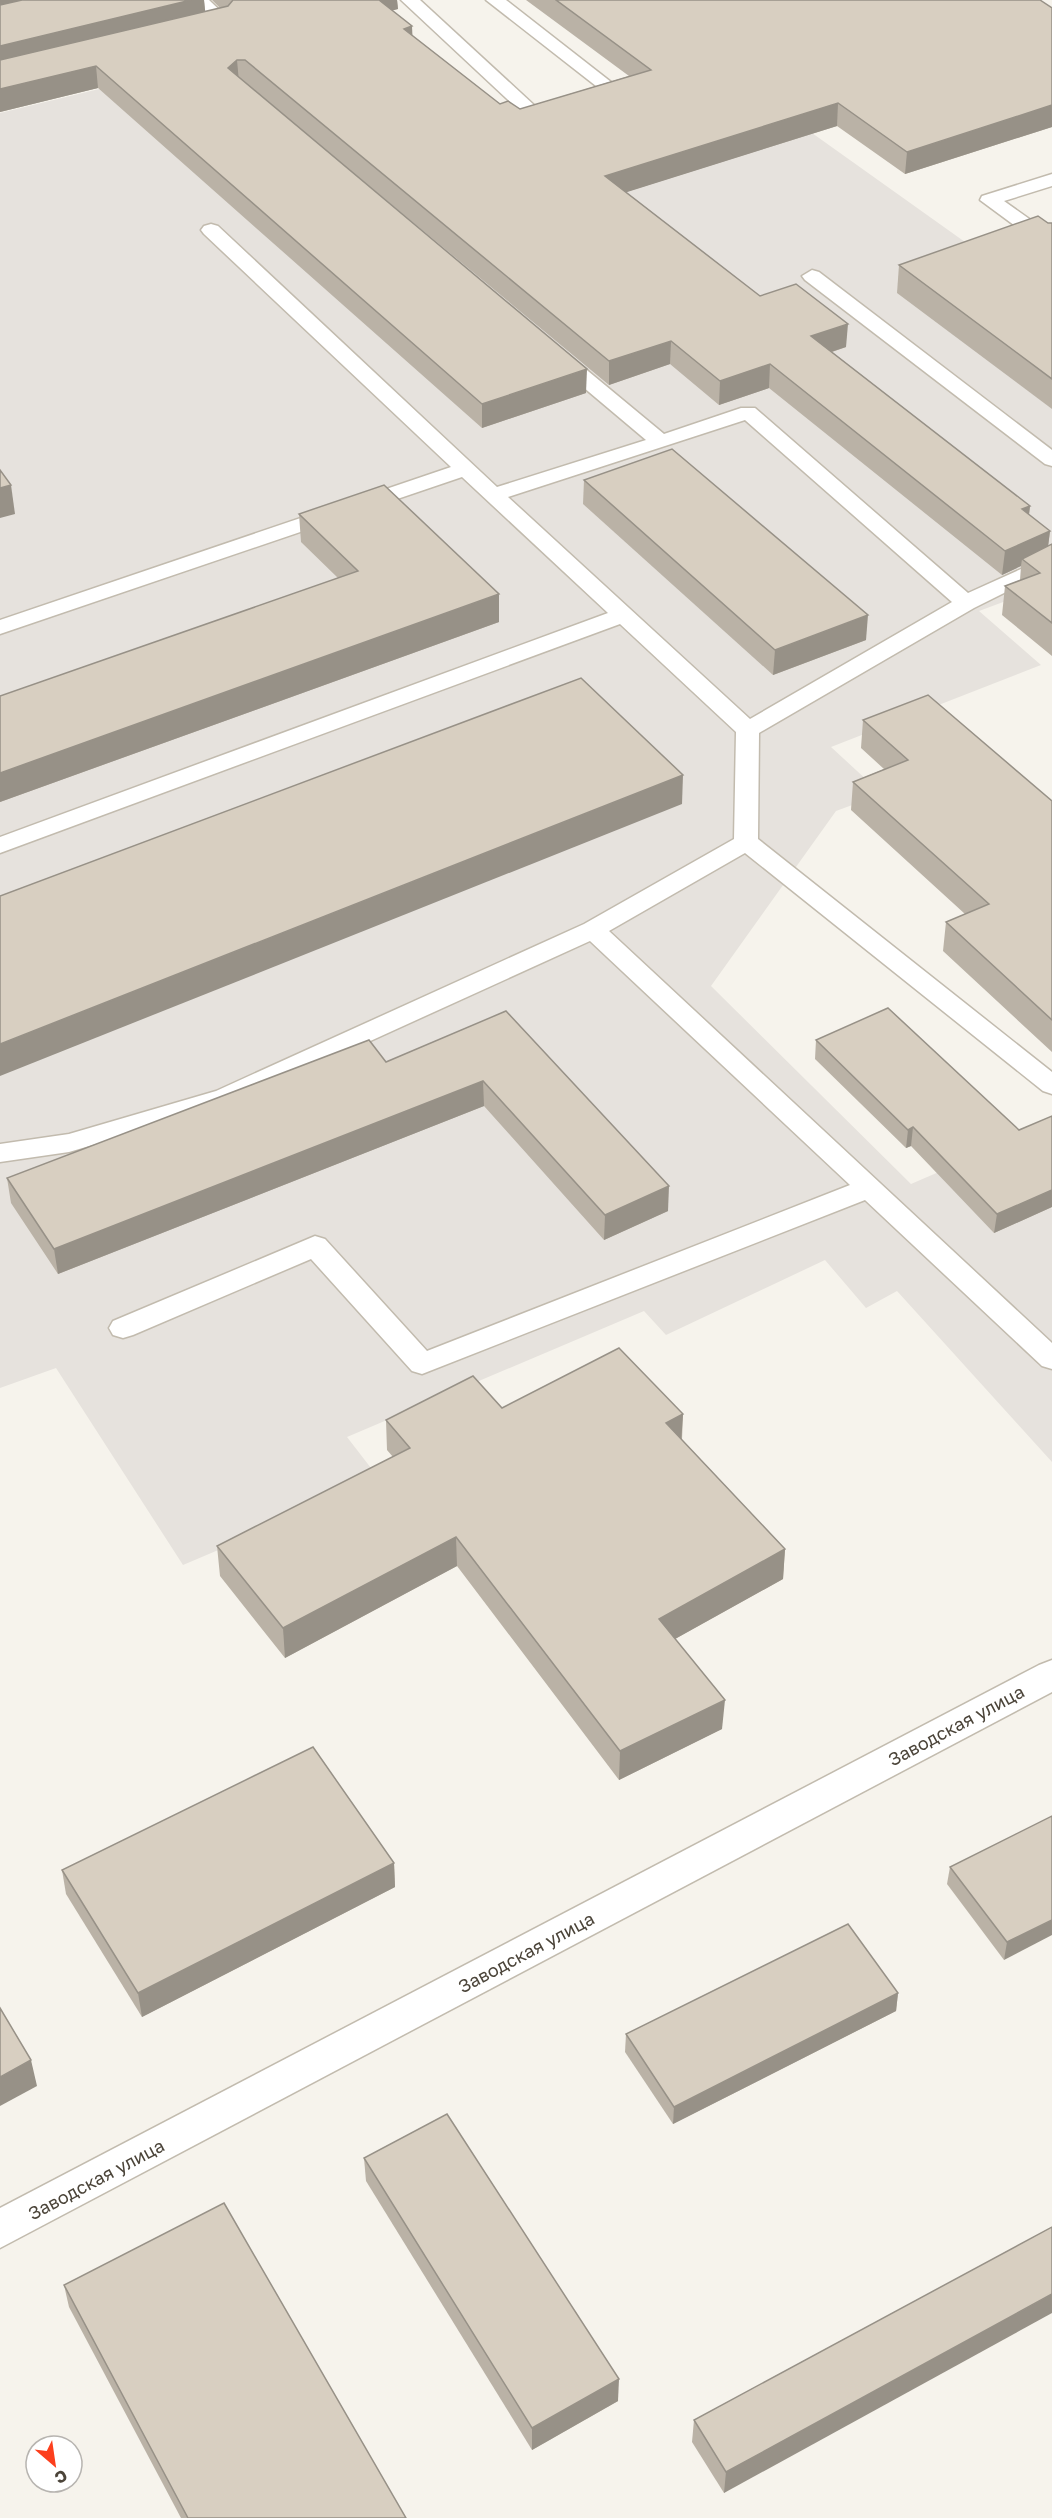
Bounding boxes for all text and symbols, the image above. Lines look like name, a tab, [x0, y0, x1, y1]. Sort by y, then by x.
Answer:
street label: Заводская улица	[884, 1680, 1028, 1770]
street label: Заводская улица	[454, 1907, 598, 1997]
street label: Заводская улица	[24, 2134, 168, 2224]
north arrow	[24, 2434, 84, 2494]
text: С	[51, 2466, 71, 2489]

